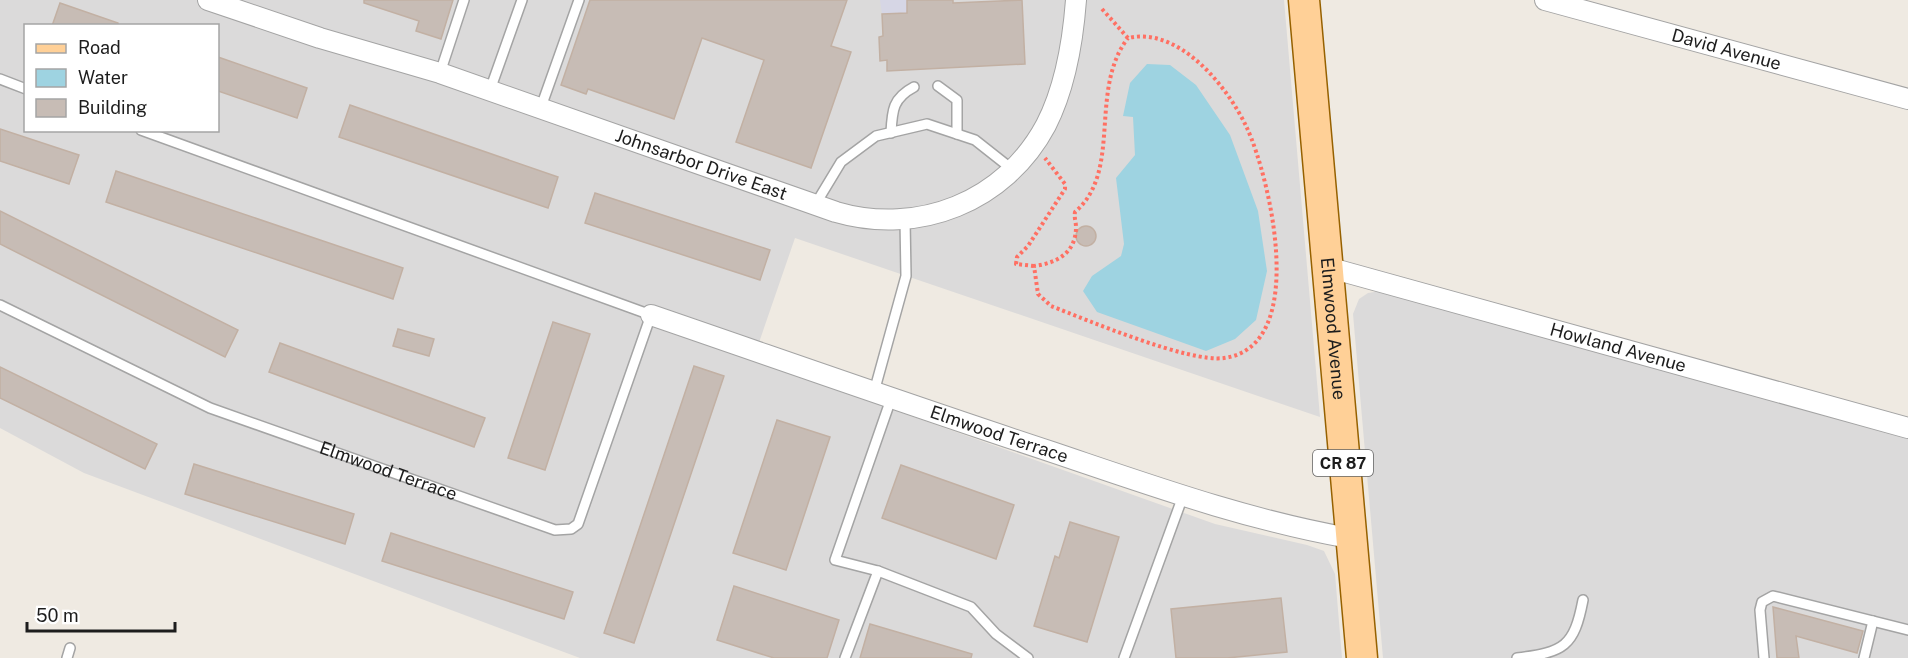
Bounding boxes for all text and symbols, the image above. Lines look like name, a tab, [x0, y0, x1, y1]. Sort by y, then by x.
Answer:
legend	[24, 24, 219, 132]
street label: David Avenue	[1669, 24, 1784, 74]
text: Road	[78, 37, 121, 58]
text: Water	[78, 67, 128, 88]
text: Building	[78, 97, 147, 118]
street label: Johnsarbor Drive East	[613, 124, 790, 204]
street label: Elmwood Avenue	[1317, 257, 1350, 401]
street label: Howland Avenue	[1548, 318, 1689, 376]
street label: Elmwood Terrace	[928, 401, 1071, 467]
street label: Elmwood Terrace	[317, 437, 460, 505]
road number: CR 87	[1313, 450, 1373, 476]
scale bar	[27, 595, 176, 633]
text: 50 m	[36, 605, 79, 626]

